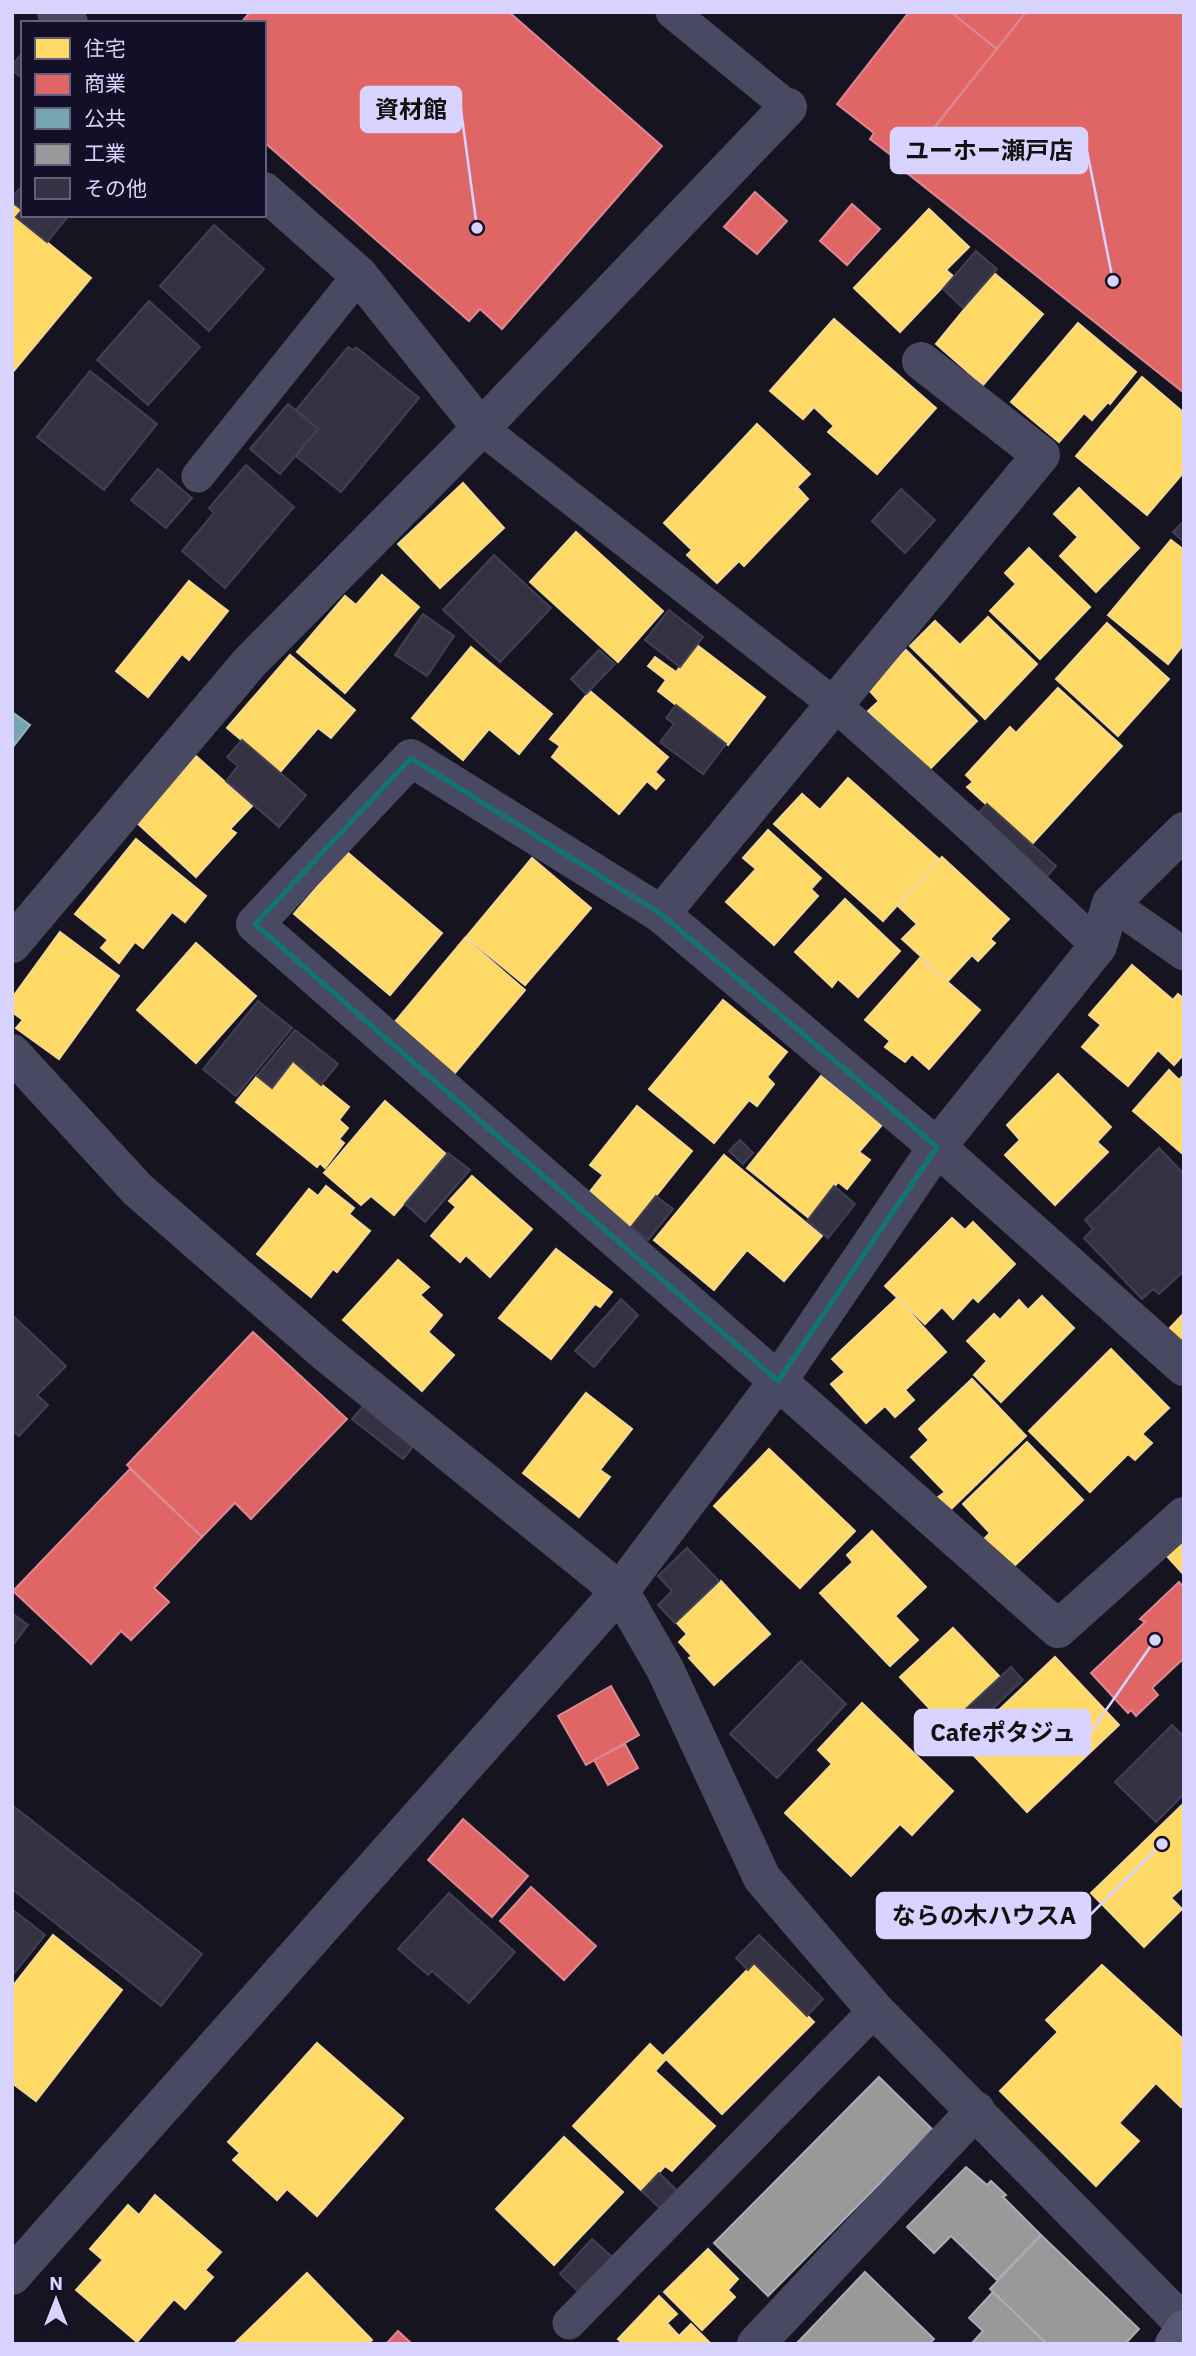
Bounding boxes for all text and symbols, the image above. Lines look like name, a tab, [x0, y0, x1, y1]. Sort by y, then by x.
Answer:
legend	[21, 21, 266, 217]
text: 住宅	[84, 34, 126, 62]
text: 商業	[84, 69, 126, 97]
callout: 資材館	[361, 87, 461, 132]
text: 資材館	[375, 93, 447, 125]
text: 公共	[84, 104, 126, 132]
callout: ユーホー瀬戸店	[891, 128, 1087, 173]
text: ユーホー瀬戸店	[905, 134, 1073, 166]
text: 工業	[84, 139, 126, 167]
text: その他	[84, 174, 147, 202]
callout: Cafeポタジュ	[915, 1710, 1090, 1755]
text: Cafeポタジュ	[930, 1716, 1076, 1748]
callout: ならの木ハウスA	[877, 1893, 1090, 1938]
text: ならの木ハウスA	[892, 1899, 1076, 1931]
north arrow	[21, 2265, 91, 2335]
text: N	[49, 2271, 63, 2295]

